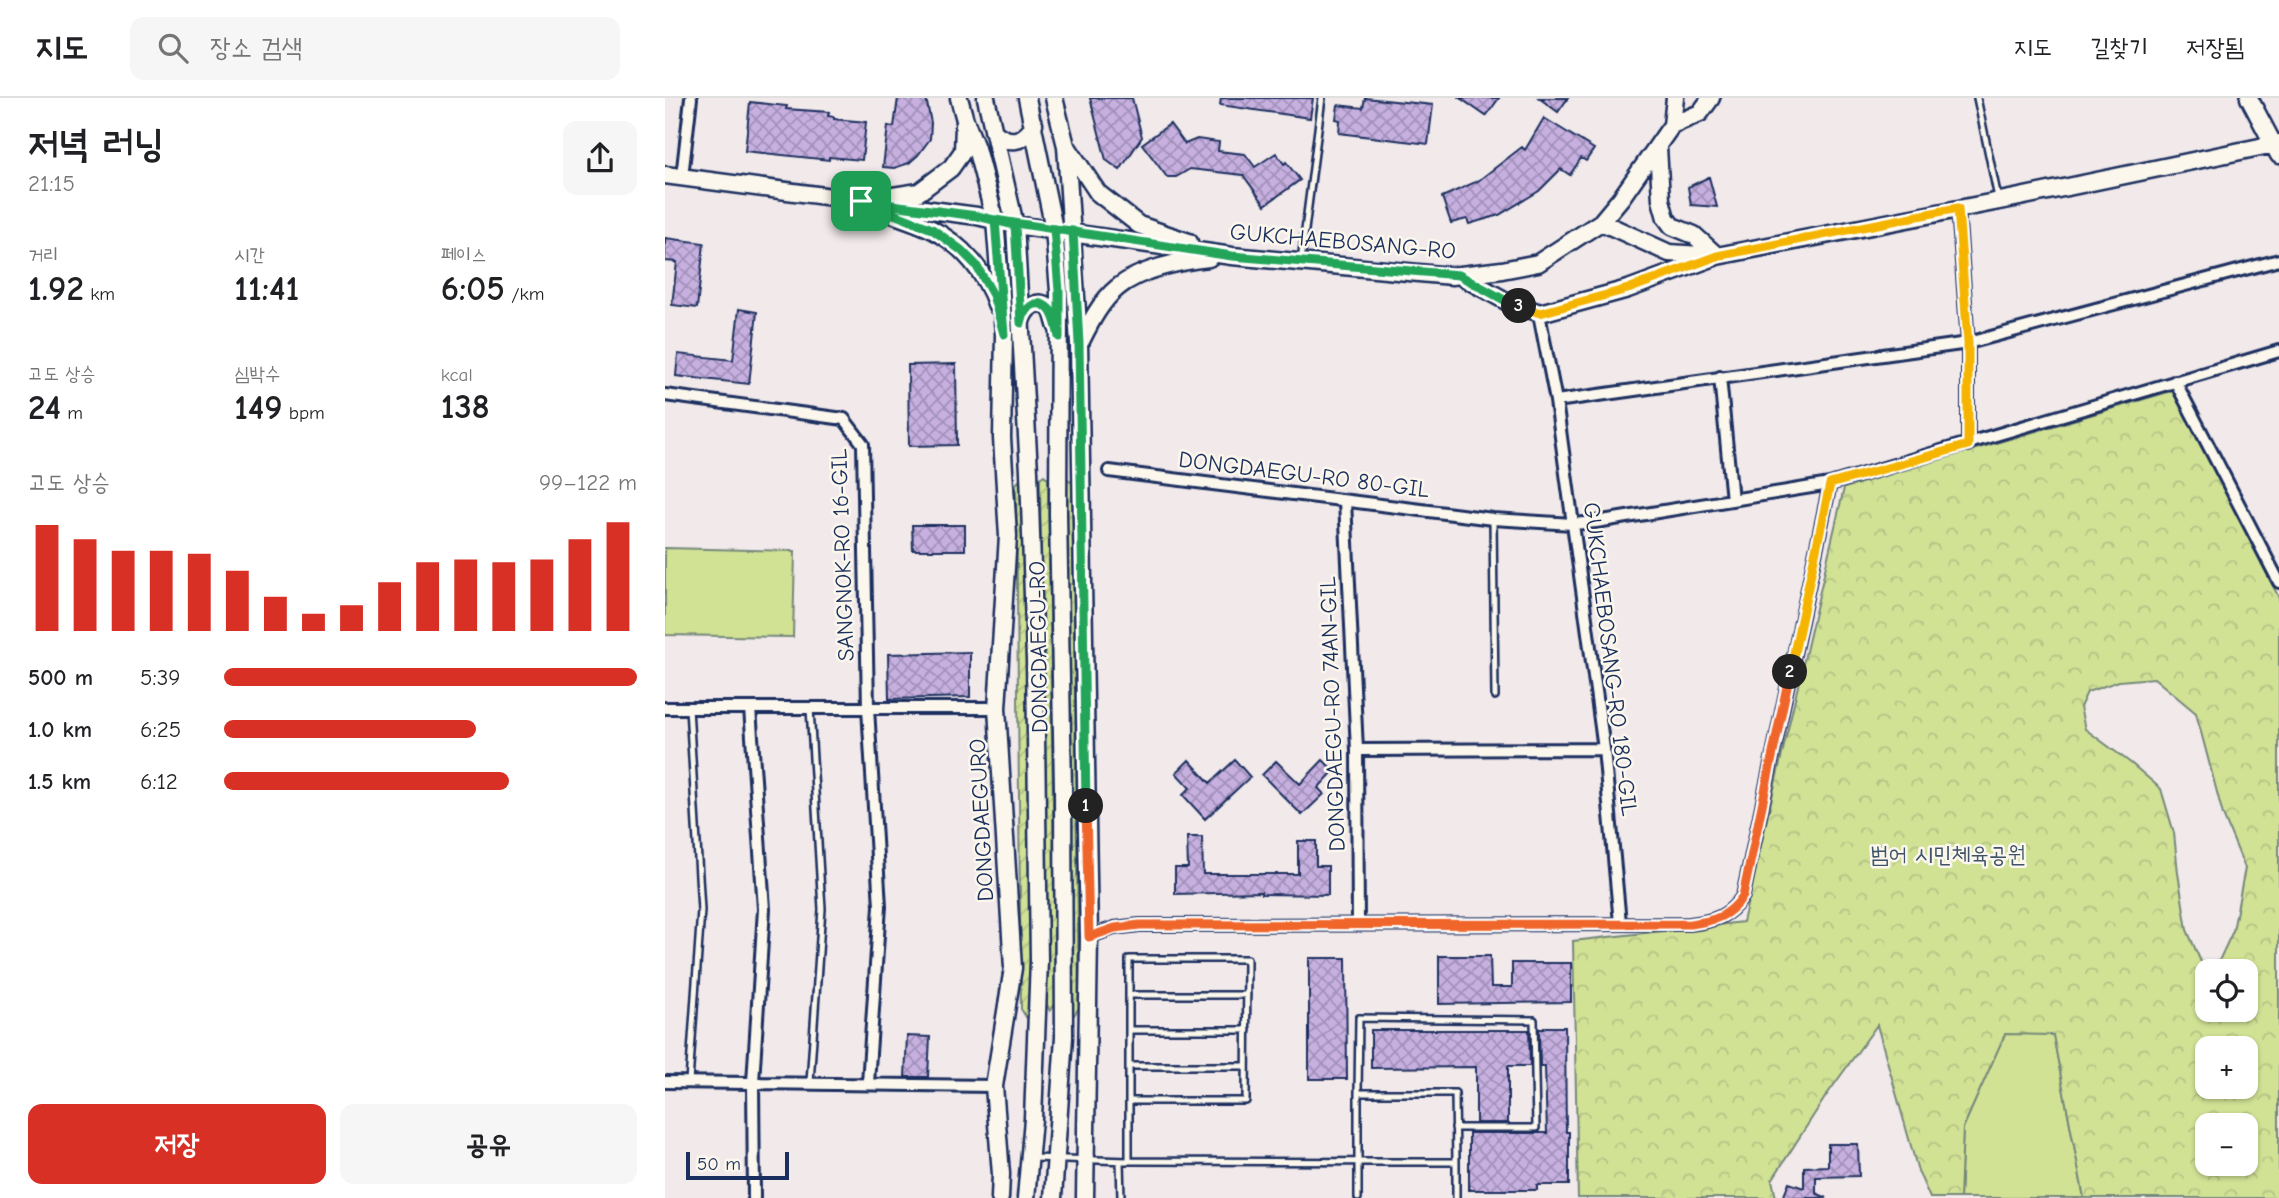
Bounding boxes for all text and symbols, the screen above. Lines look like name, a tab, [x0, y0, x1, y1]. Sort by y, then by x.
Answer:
search box	[130, 17, 620, 80]
text: 지도	[35, 28, 88, 66]
icon: search	[154, 29, 192, 67]
text: 장소 검색	[210, 33, 302, 63]
text: 지도	[2014, 33, 2052, 61]
text: 길찾기	[2090, 33, 2148, 61]
text: 저장됨	[2186, 33, 2244, 61]
button: share	[563, 121, 637, 195]
text: 저녁 러닝	[28, 122, 164, 166]
text: 21:15	[28, 170, 75, 197]
pin	[831, 171, 891, 231]
icon: arrive	[842, 182, 880, 220]
street label: GUKCHAEBOSANG-RO	[1229, 218, 1457, 265]
text: 거리	[28, 244, 59, 266]
text: 시간	[234, 244, 265, 266]
text: 페이스	[441, 244, 487, 266]
text: 1.92	[28, 268, 84, 309]
text: 11:41	[234, 268, 299, 309]
text: 6:05	[441, 268, 505, 309]
text: km	[84, 283, 115, 305]
text: /km	[505, 283, 544, 305]
pin: 3	[1501, 288, 1537, 324]
text: 3	[1514, 294, 1523, 316]
text: 고도 상승	[28, 363, 96, 385]
text: 심박수	[234, 363, 280, 385]
text: kcal	[441, 364, 473, 386]
text: 138	[441, 386, 490, 427]
text: 24	[28, 387, 61, 428]
text: 149	[234, 387, 282, 428]
text: m	[61, 402, 83, 424]
text: bpm	[282, 402, 325, 424]
street label: DONGDAEGU-RO 80-GIL	[1177, 446, 1431, 503]
street label: SANGNOK-RO 16-GIL	[825, 448, 860, 662]
text: 고도 상승	[28, 469, 110, 496]
text: 99–122 m	[539, 469, 637, 496]
street label: GUKCHAEBOSANG-RO 180-GIL	[1578, 501, 1643, 818]
street label: DONGDAEGU-RO	[1023, 561, 1054, 733]
street label: DONGDAEGU-RO 74AN-GIL	[1314, 576, 1351, 852]
pin: 2	[1773, 654, 1807, 690]
text: 2	[1785, 660, 1794, 682]
text: 500 m	[28, 664, 93, 691]
text: 5:39	[140, 664, 180, 691]
text: 1.0 km	[28, 716, 92, 743]
text: 6:25	[140, 716, 181, 743]
street label: DONGDAEGURO	[964, 738, 999, 902]
text: 1.5 km	[28, 768, 91, 795]
text: 6:12	[140, 768, 178, 795]
pin: 1	[1069, 788, 1103, 824]
text: 1	[1082, 794, 1089, 816]
park label: 범어 시민체육공원	[1870, 841, 2026, 868]
map controls	[2195, 959, 2258, 1176]
button: locate	[2195, 959, 2258, 1022]
button: +	[2195, 1036, 2258, 1099]
button: 저장	[28, 1104, 326, 1184]
button: 공유	[340, 1104, 637, 1184]
button: −	[2195, 1113, 2258, 1176]
scale bar	[686, 1149, 789, 1181]
text: 50 m	[697, 1153, 741, 1175]

